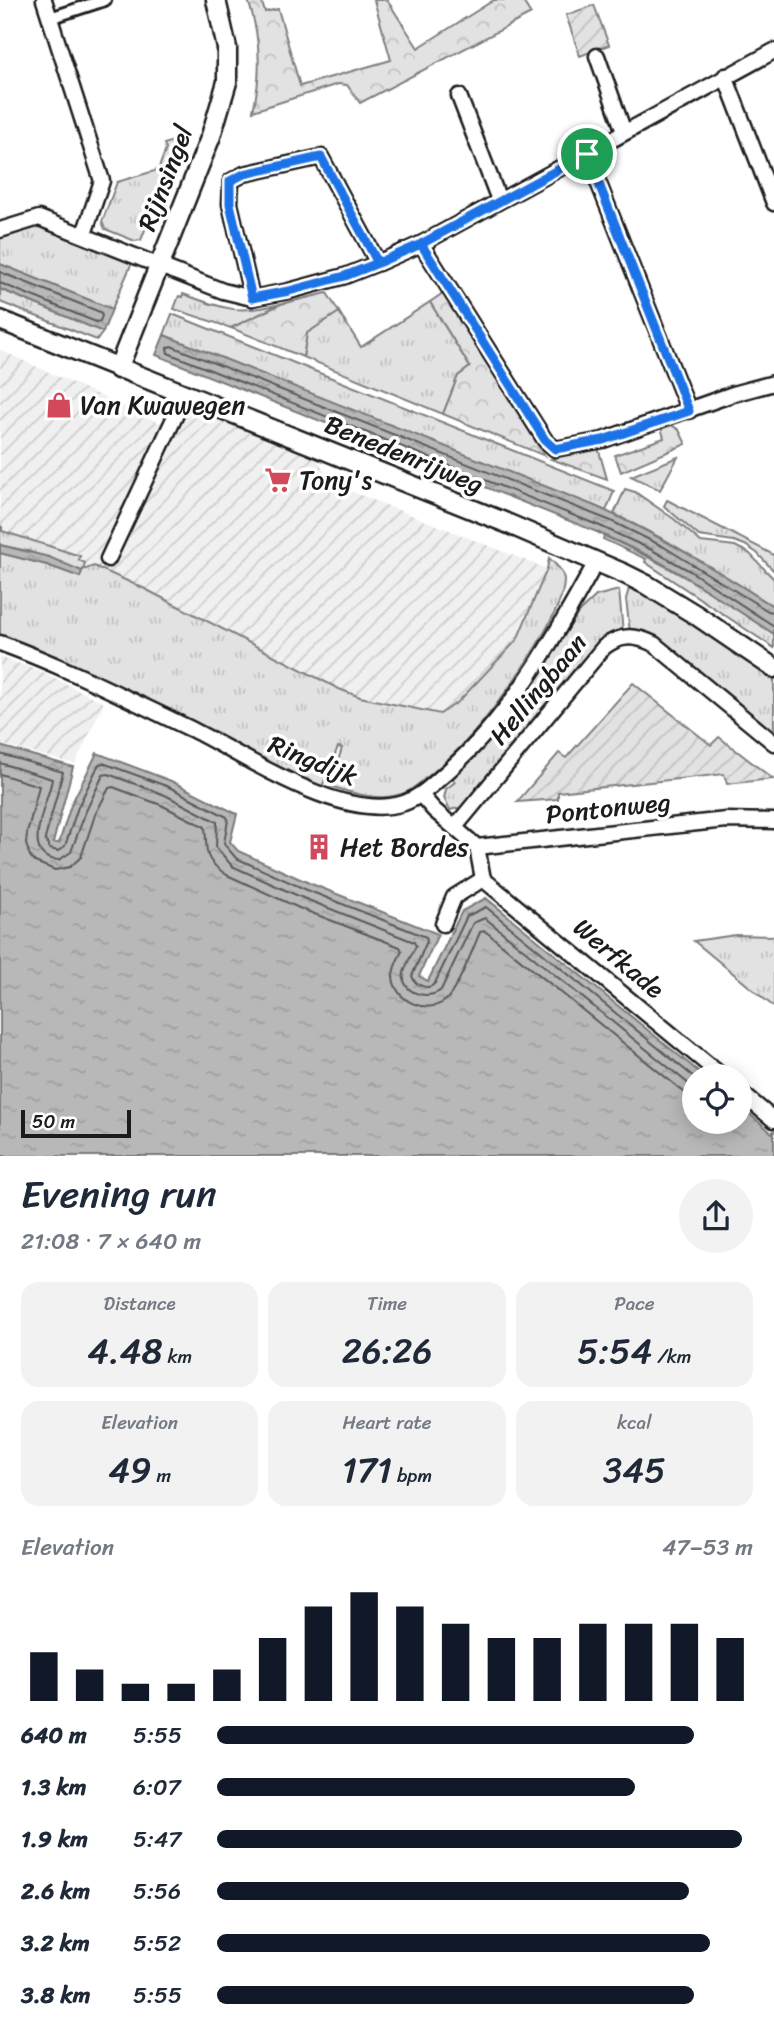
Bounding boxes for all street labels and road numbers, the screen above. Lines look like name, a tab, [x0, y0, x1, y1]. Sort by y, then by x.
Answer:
street label: Rijnsingel	[124, 118, 206, 238]
street label: Benedenrijweg	[317, 401, 491, 507]
street label: Hellingbaan	[477, 622, 599, 756]
street label: Ringdijk	[261, 721, 365, 799]
street label: Pontonweg	[543, 779, 673, 837]
street label: Werfkade	[563, 906, 676, 1011]

